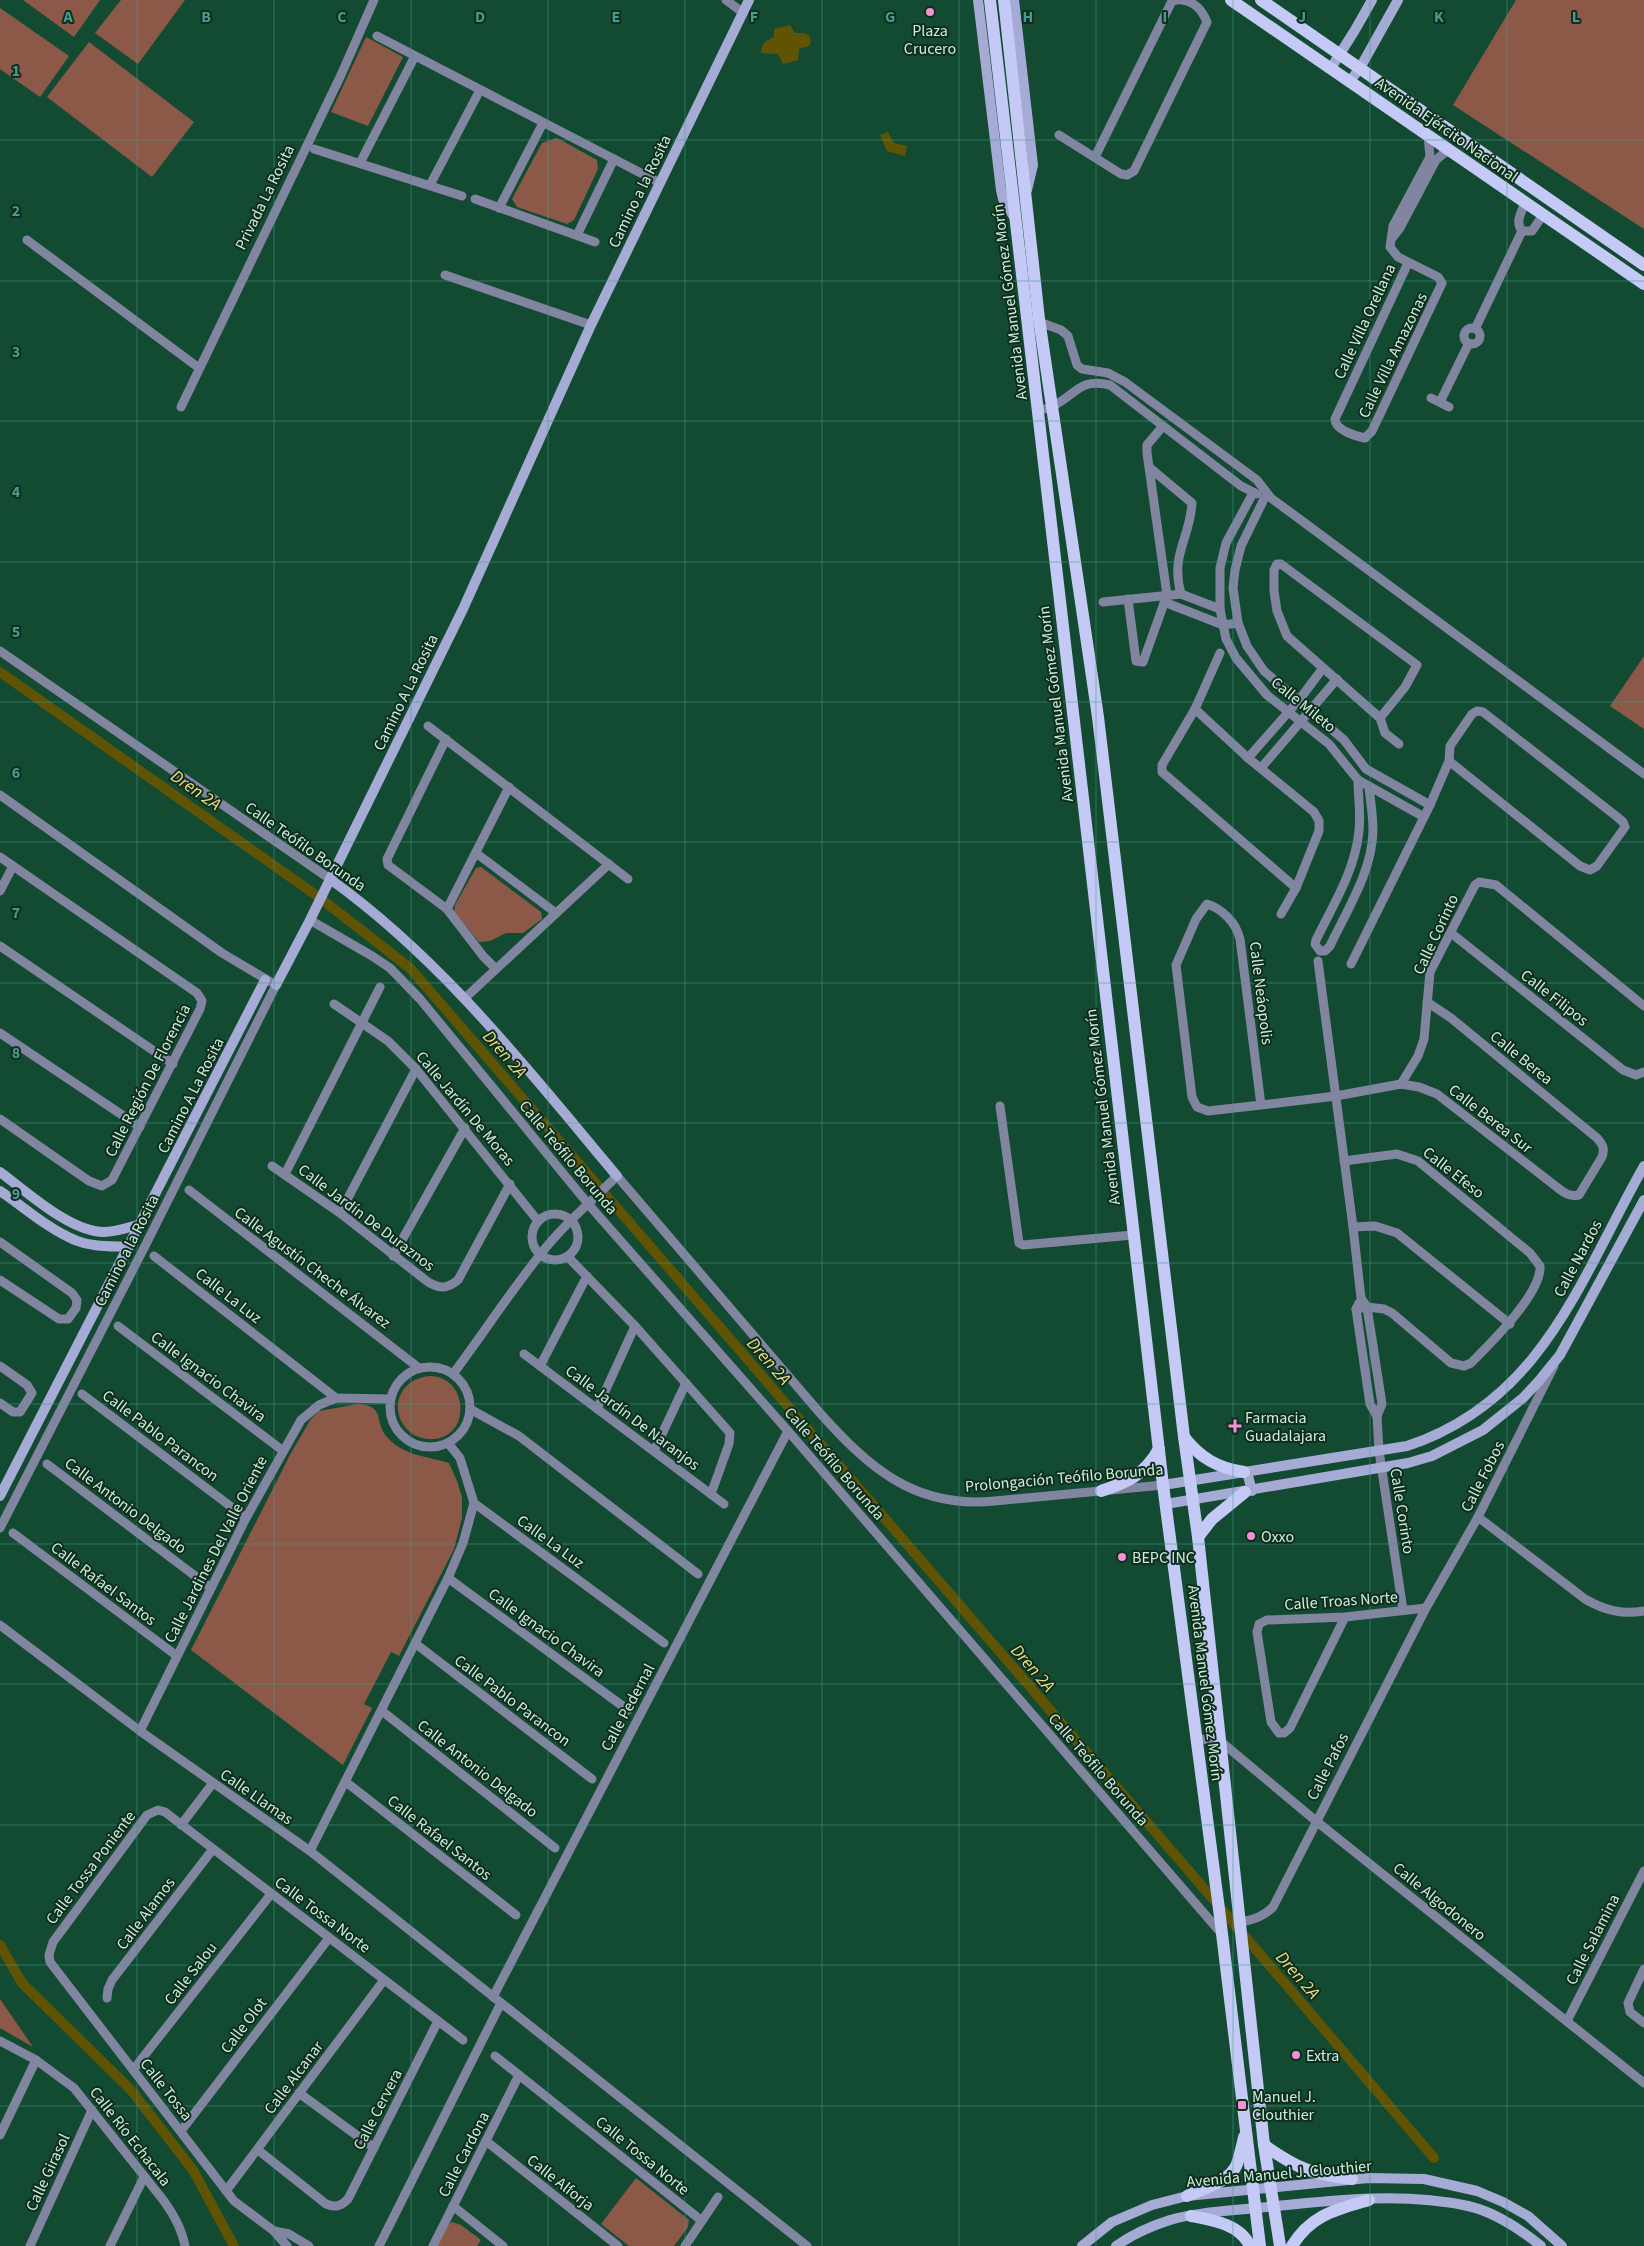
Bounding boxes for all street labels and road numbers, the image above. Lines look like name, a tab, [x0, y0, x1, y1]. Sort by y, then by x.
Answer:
street label: Avenida Ejército Nacional	[1370, 72, 1522, 188]
street label: Camino a la Rosita	[603, 131, 677, 252]
street label: Privada La Rosita	[230, 141, 300, 254]
street label: Avenida Manuel Gómez Morín	[987, 203, 1033, 401]
street label: Calle Villa Orellana	[1329, 260, 1401, 383]
street label: Calle Villa Amazonas	[1353, 289, 1433, 422]
street label: Avenida Manuel Gómez Morín	[1033, 605, 1079, 803]
street label: Camino A La Rosita	[368, 630, 444, 754]
street label: Calle Mileto	[1266, 672, 1341, 738]
street label: Calle Teófilo Borunda	[240, 797, 370, 897]
street label: Calle Corinto	[1408, 891, 1464, 978]
street label: Calle Neáopolis	[1244, 940, 1278, 1046]
street label: Calle Filipos	[1516, 964, 1593, 1031]
street label: Calle Región De Florencia	[100, 1000, 196, 1161]
street label: Avenida Manuel Gómez Morín	[1080, 1008, 1126, 1206]
street label: Calle Berea	[1485, 1026, 1557, 1090]
street label: Camino A La Rosita	[152, 1034, 230, 1157]
street label: Calle Jardín De Moras	[411, 1047, 520, 1171]
street label: Calle Berea Sur	[1444, 1079, 1537, 1159]
street label: Calle Teófilo Borunda	[514, 1096, 623, 1220]
street label: Calle Efeso	[1418, 1142, 1489, 1204]
street label: Calle Jardín De Duraznos	[293, 1159, 440, 1277]
street label: Camino a la Rosita	[89, 1191, 165, 1310]
street label: Calle Agustín Cheche Álvarez	[230, 1202, 395, 1334]
street label: Calle Nardos	[1548, 1216, 1608, 1301]
street label: Calle La Luz	[191, 1263, 266, 1329]
street label: Calle Ignacio Chavira	[146, 1326, 271, 1427]
street label: Calle Jardín De Naranjos	[561, 1360, 704, 1476]
street label: Calle Pablo Parancon	[98, 1385, 223, 1487]
street label: Calle Teófilo Borunda	[779, 1402, 890, 1525]
street label: Calle Fobos	[1456, 1437, 1510, 1516]
street label: Calle Jardines Del Valle Oriente	[159, 1452, 273, 1647]
street label: Calle Antonio Delgado	[60, 1453, 191, 1559]
street label: Prolongación Teófilo Borunda	[964, 1458, 1164, 1498]
street label: Calle Corinto	[1384, 1467, 1420, 1556]
street label: Calle La Luz	[512, 1510, 589, 1574]
street label: Calle Rafael Santos	[46, 1537, 161, 1631]
street label: Calle Ignacio Chavira	[484, 1583, 609, 1683]
street label: Avenida Manuel Gómez Morín	[1182, 1584, 1228, 1782]
street label: Calle Troas Norte	[1284, 1586, 1399, 1616]
street label: Calle Pablo Parancon	[450, 1650, 575, 1752]
street label: Calle Pedernal	[596, 1660, 660, 1755]
street label: Calle Teófilo Borunda	[1043, 1708, 1154, 1831]
street label: Calle Antonio Delgado	[412, 1715, 542, 1823]
street label: Calle Pafos	[1302, 1729, 1354, 1804]
street label: Calle Llamas	[216, 1764, 298, 1830]
street label: Calle Rafael Santos	[383, 1790, 496, 1886]
street label: Calle Tossa Poniente	[41, 1806, 141, 1929]
street label: Calle Algodonero	[1388, 1857, 1491, 1946]
street label: Calle Tossa Norte	[270, 1871, 375, 1958]
street label: Calle Alamos	[111, 1872, 181, 1955]
street label: Calle Salamina	[1561, 1890, 1625, 1989]
street label: Calle Salou	[159, 1937, 222, 2010]
street label: Calle Olot	[215, 1993, 272, 2058]
street label: Calle Alcanar	[259, 2036, 329, 2119]
street label: Calle Tossa	[135, 2054, 198, 2126]
street label: Calle Cervera	[348, 2065, 408, 2154]
street label: Calle Río Echacala	[84, 2082, 176, 2191]
street label: Calle Cardona	[433, 2108, 495, 2201]
street label: Calle Tossa Norte	[591, 2111, 694, 2201]
street label: Calle Girasol	[20, 2130, 75, 2215]
street label: Calle Alforja	[522, 2149, 599, 2216]
street label: Avenida Manuel J. Clouthier	[1186, 2155, 1373, 2193]

